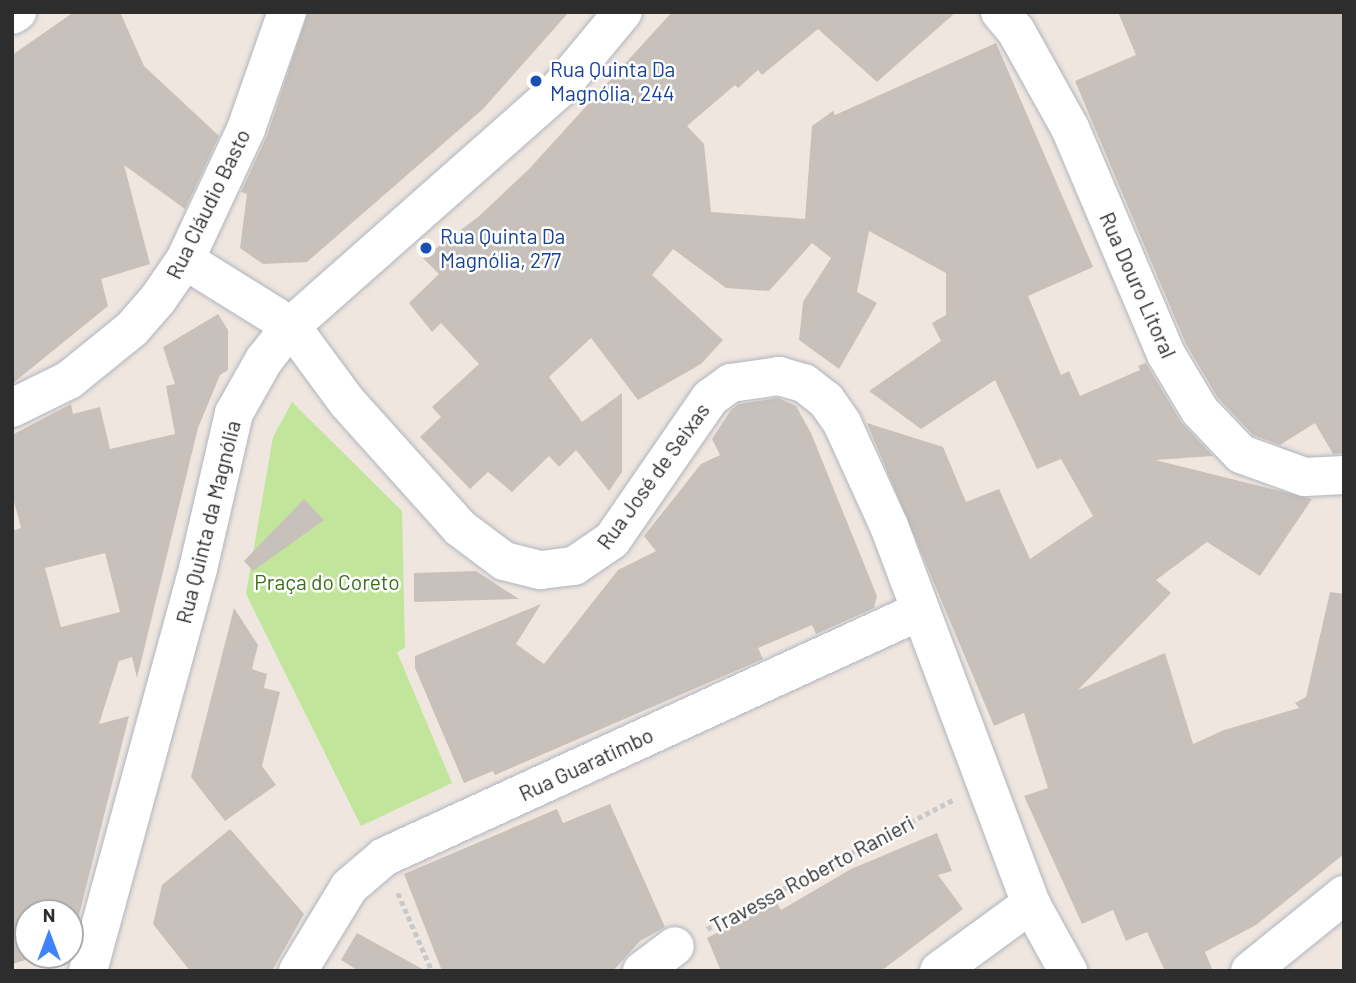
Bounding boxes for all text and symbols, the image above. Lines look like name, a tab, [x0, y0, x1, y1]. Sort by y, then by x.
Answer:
place label: Rua Quinta Da Magnólia, 244	[550, 56, 675, 106]
marker: Rua Quinta Da Magnólia, 244	[528, 73, 544, 89]
street label: Rua Cláudio Basto	[161, 125, 255, 283]
street label: Rua Douro Litoral	[1095, 208, 1181, 362]
place label: Rua Quinta Da Magnólia, 277	[440, 223, 565, 273]
marker: Rua Quinta Da Magnólia, 277	[418, 240, 434, 256]
street label: Rua José de Seixas	[591, 398, 715, 554]
street label: Rua Quinta da Magnólia	[171, 418, 245, 626]
park label: Praça do Coreto	[254, 569, 400, 595]
street label: Rua Guaratimbo	[515, 722, 657, 806]
street label: Travessa Roberto Ranieri	[706, 810, 918, 938]
north arrow	[14, 899, 84, 969]
text: N	[43, 903, 55, 926]

